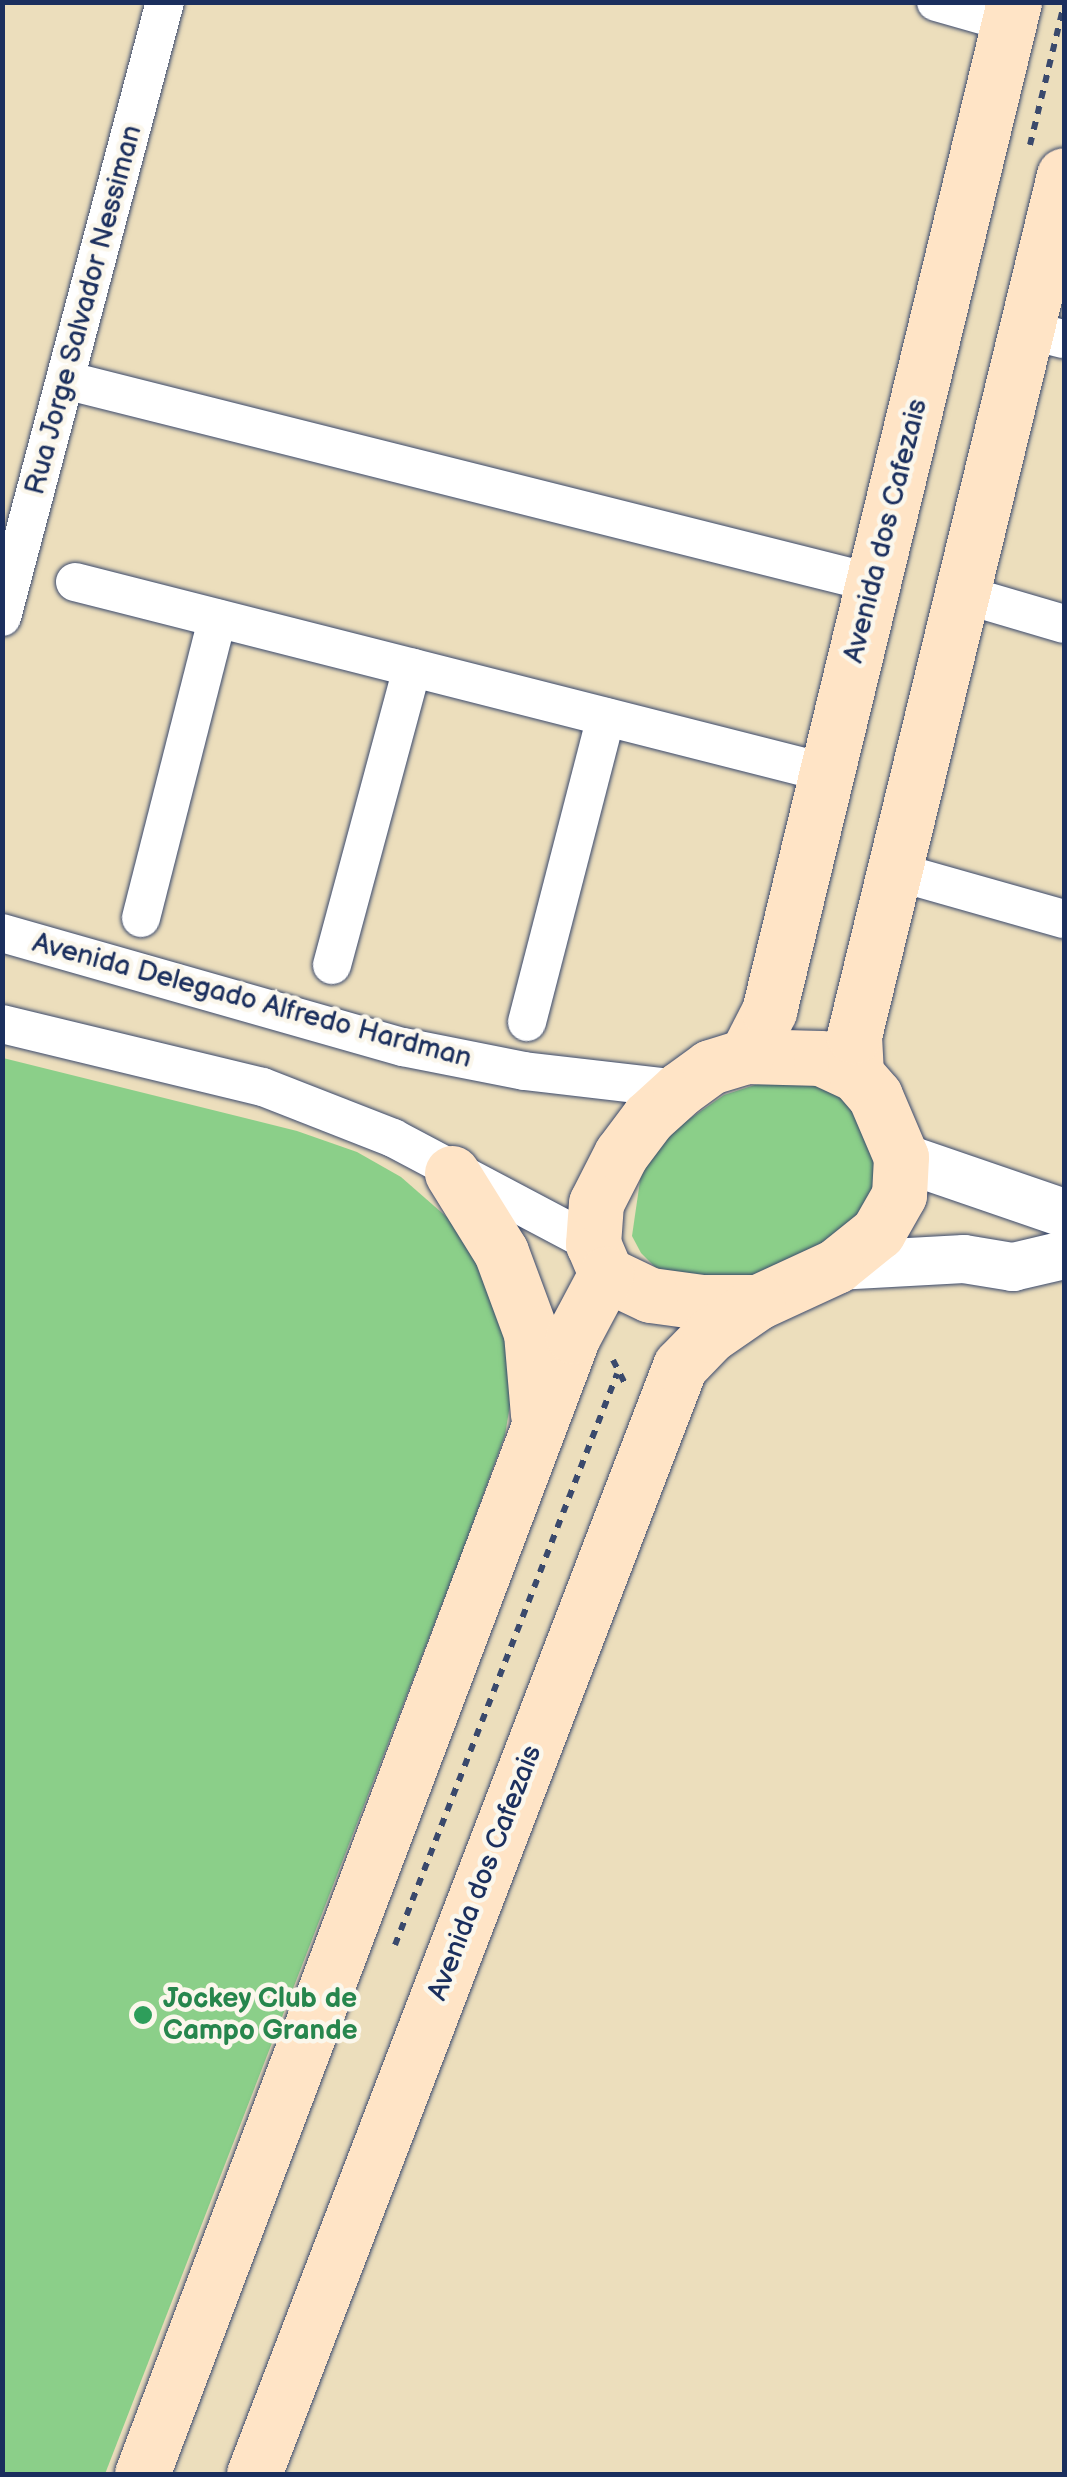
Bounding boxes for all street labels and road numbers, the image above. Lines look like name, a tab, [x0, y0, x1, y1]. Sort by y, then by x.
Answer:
street label: Rua Jorge Salvador Nessiman	[18, 121, 150, 499]
street label: Avenida dos Cafezais	[837, 396, 935, 666]
street label: Avenida Delegado Alfredo Hardman	[29, 926, 475, 1076]
street label: Avenida dos Cafezais	[421, 1741, 549, 2005]

